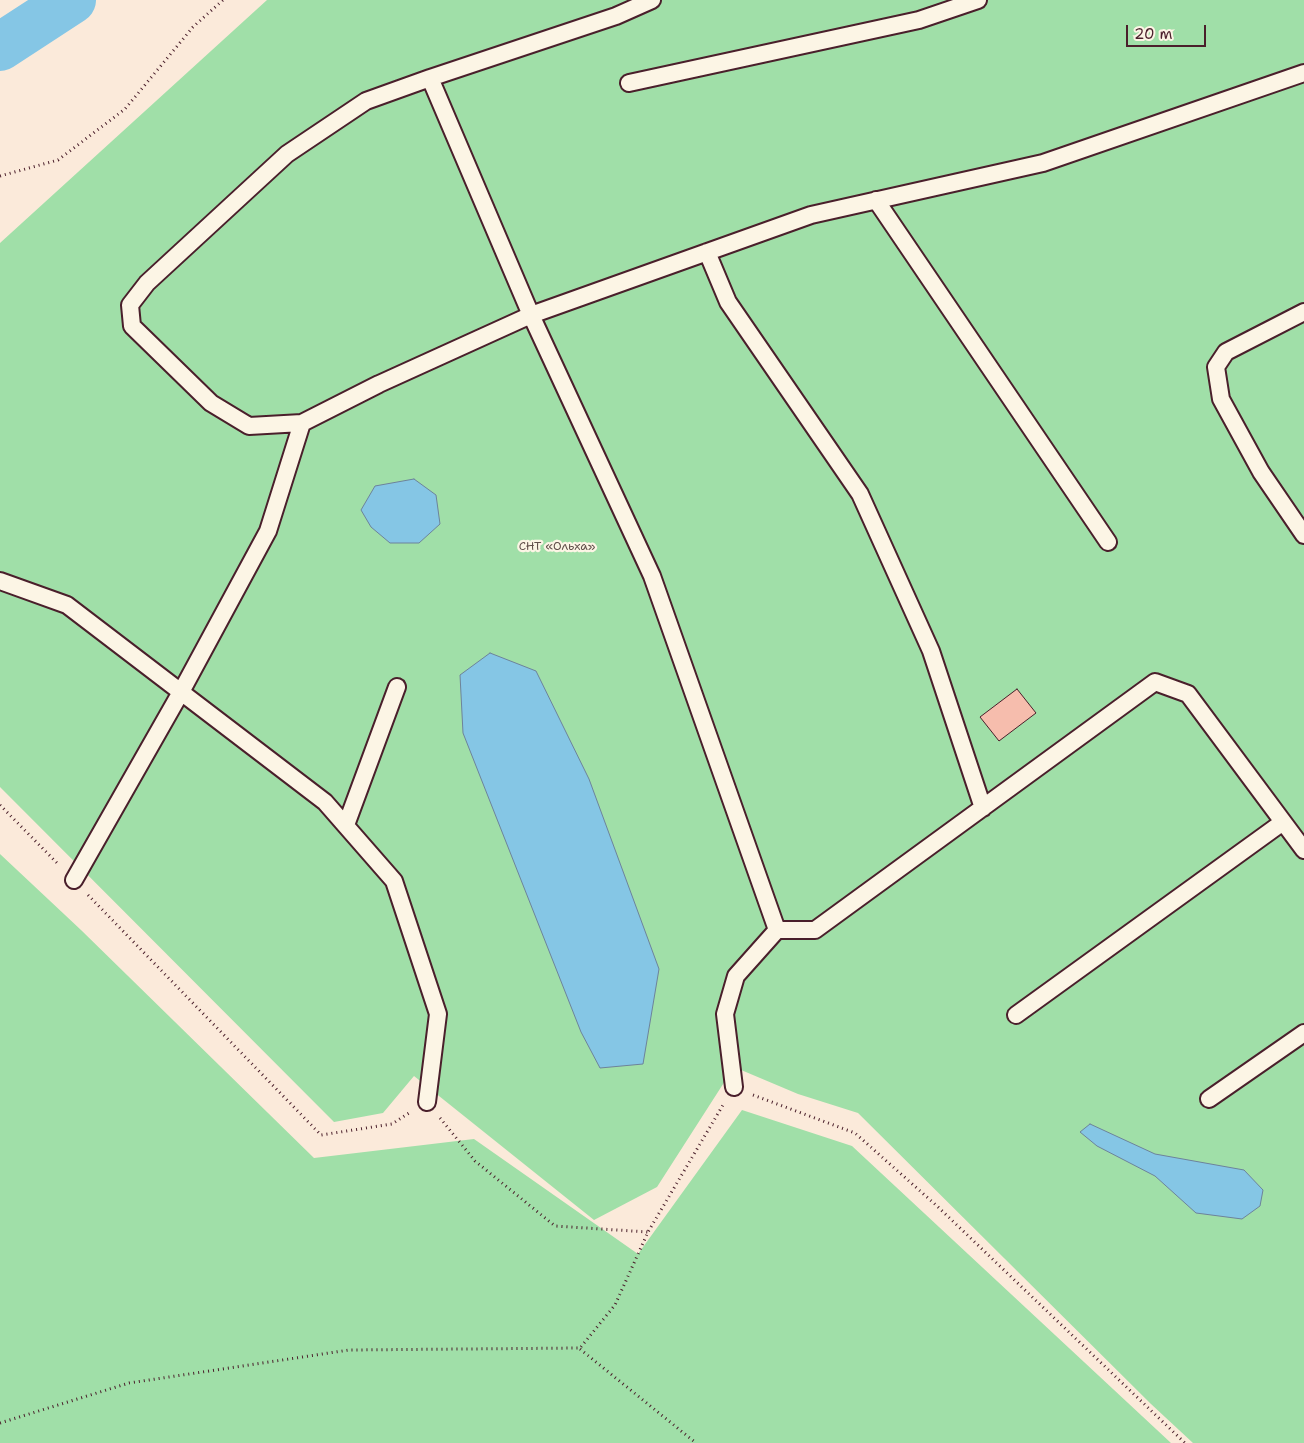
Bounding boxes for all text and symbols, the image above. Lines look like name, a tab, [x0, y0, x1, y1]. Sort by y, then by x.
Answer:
scale bar	[1129, 15, 1209, 47]
text: 20 m	[1134, 24, 1173, 44]
park label: СНТ «Ольха»	[519, 540, 595, 554]

